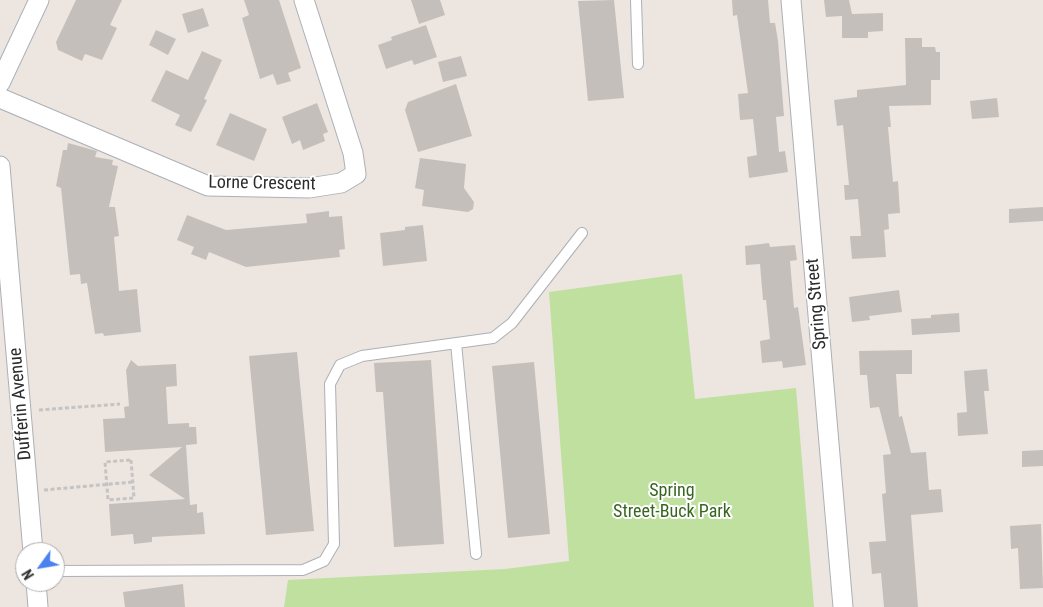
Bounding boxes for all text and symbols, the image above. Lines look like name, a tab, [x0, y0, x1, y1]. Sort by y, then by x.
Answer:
street label: Lorne Crescent	[208, 172, 316, 196]
street label: Spring Street	[802, 257, 832, 351]
street label: Dufferin Avenue	[5, 347, 37, 461]
park label: Spring Street-Buck Park	[613, 480, 731, 522]
north arrow	[15, 542, 65, 592]
text: N	[19, 567, 37, 582]

